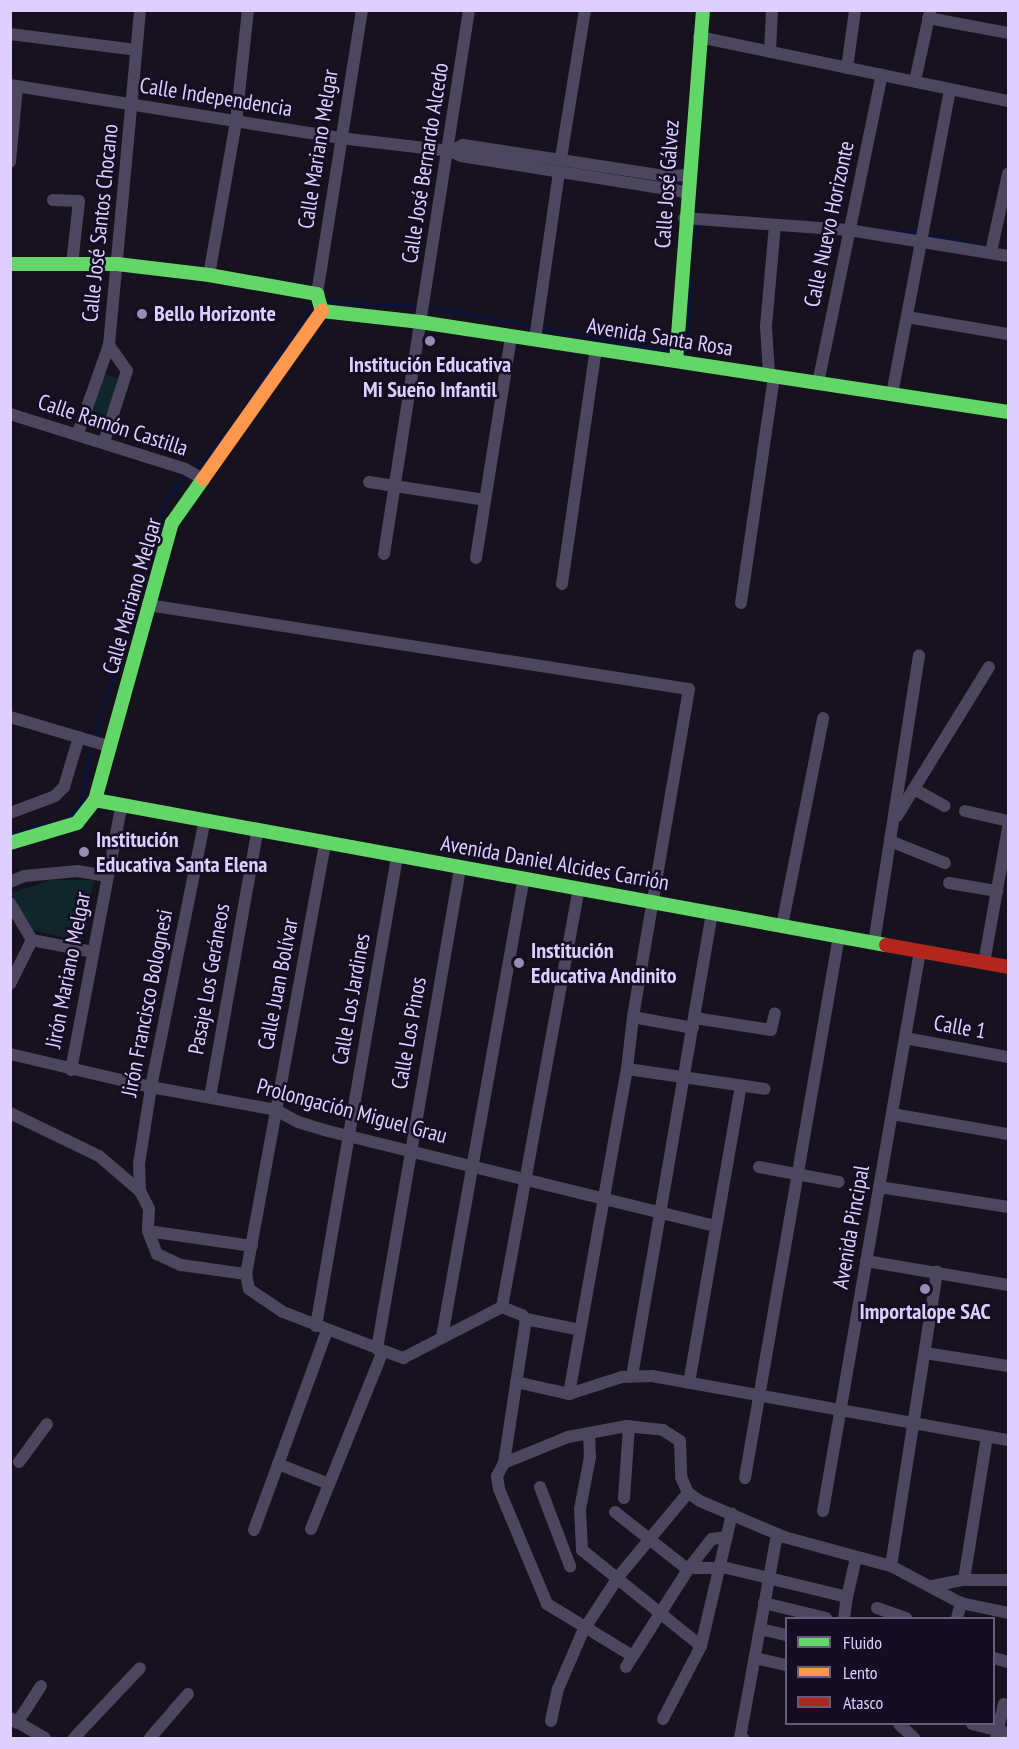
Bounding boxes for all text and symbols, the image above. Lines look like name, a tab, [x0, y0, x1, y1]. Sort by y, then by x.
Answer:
street label: Calle José Bernardo Alcedo	[396, 61, 454, 265]
street label: Calle Mariano Melgar	[292, 67, 344, 231]
street label: Calle Independencia	[138, 72, 294, 122]
street label: Calle José Gálvez	[649, 119, 685, 249]
street label: Calle José Santos Chocano	[76, 123, 124, 323]
street label: Calle Nuevo Horizonte	[798, 138, 860, 310]
place label: Bello Horizonte	[154, 301, 276, 327]
marker: Bello Horizonte	[135, 307, 149, 321]
street label: Avenida Santa Rosa	[585, 312, 735, 362]
marker: Institución Educativa Mi Sueño Infantil	[423, 334, 437, 348]
place label: Institución Educativa Mi Sueño Infantil	[349, 351, 511, 402]
street label: Calle Ramón Castilla	[35, 388, 191, 462]
street label: Calle Mariano Melgar	[97, 515, 167, 677]
place label: Institución Educativa Santa Elena	[96, 826, 267, 878]
street label: Avenida Daniel Alcides Carrión	[439, 830, 671, 896]
marker: Institución Educativa Santa Elena	[77, 845, 91, 859]
street label: Jirón Mariano Melgar	[40, 890, 96, 1050]
street label: Pasaje Los Geráneos	[183, 901, 235, 1057]
street label: Jirón Francisco Bolognesi	[116, 907, 178, 1099]
street label: Calle Juan Bolívar	[252, 916, 304, 1052]
street label: Calle Los Jardines	[326, 931, 376, 1067]
place label: Institución Educativa Andinito	[531, 937, 677, 988]
marker: Institución Educativa Andinito	[512, 956, 526, 970]
street label: Calle Los Pinos	[386, 975, 432, 1091]
street label: Calle 1	[932, 1009, 988, 1045]
street label: Prolongación Miguel Grau	[254, 1073, 450, 1149]
street label: Avenida Pincipal	[827, 1163, 875, 1291]
marker: Importalope SAC	[918, 1282, 932, 1296]
place label: Importalope SAC	[860, 1299, 990, 1325]
legend	[785, 1617, 995, 1725]
text: Fluido	[843, 1631, 882, 1654]
text: Lento	[843, 1661, 878, 1684]
text: Atasco	[843, 1691, 883, 1714]

